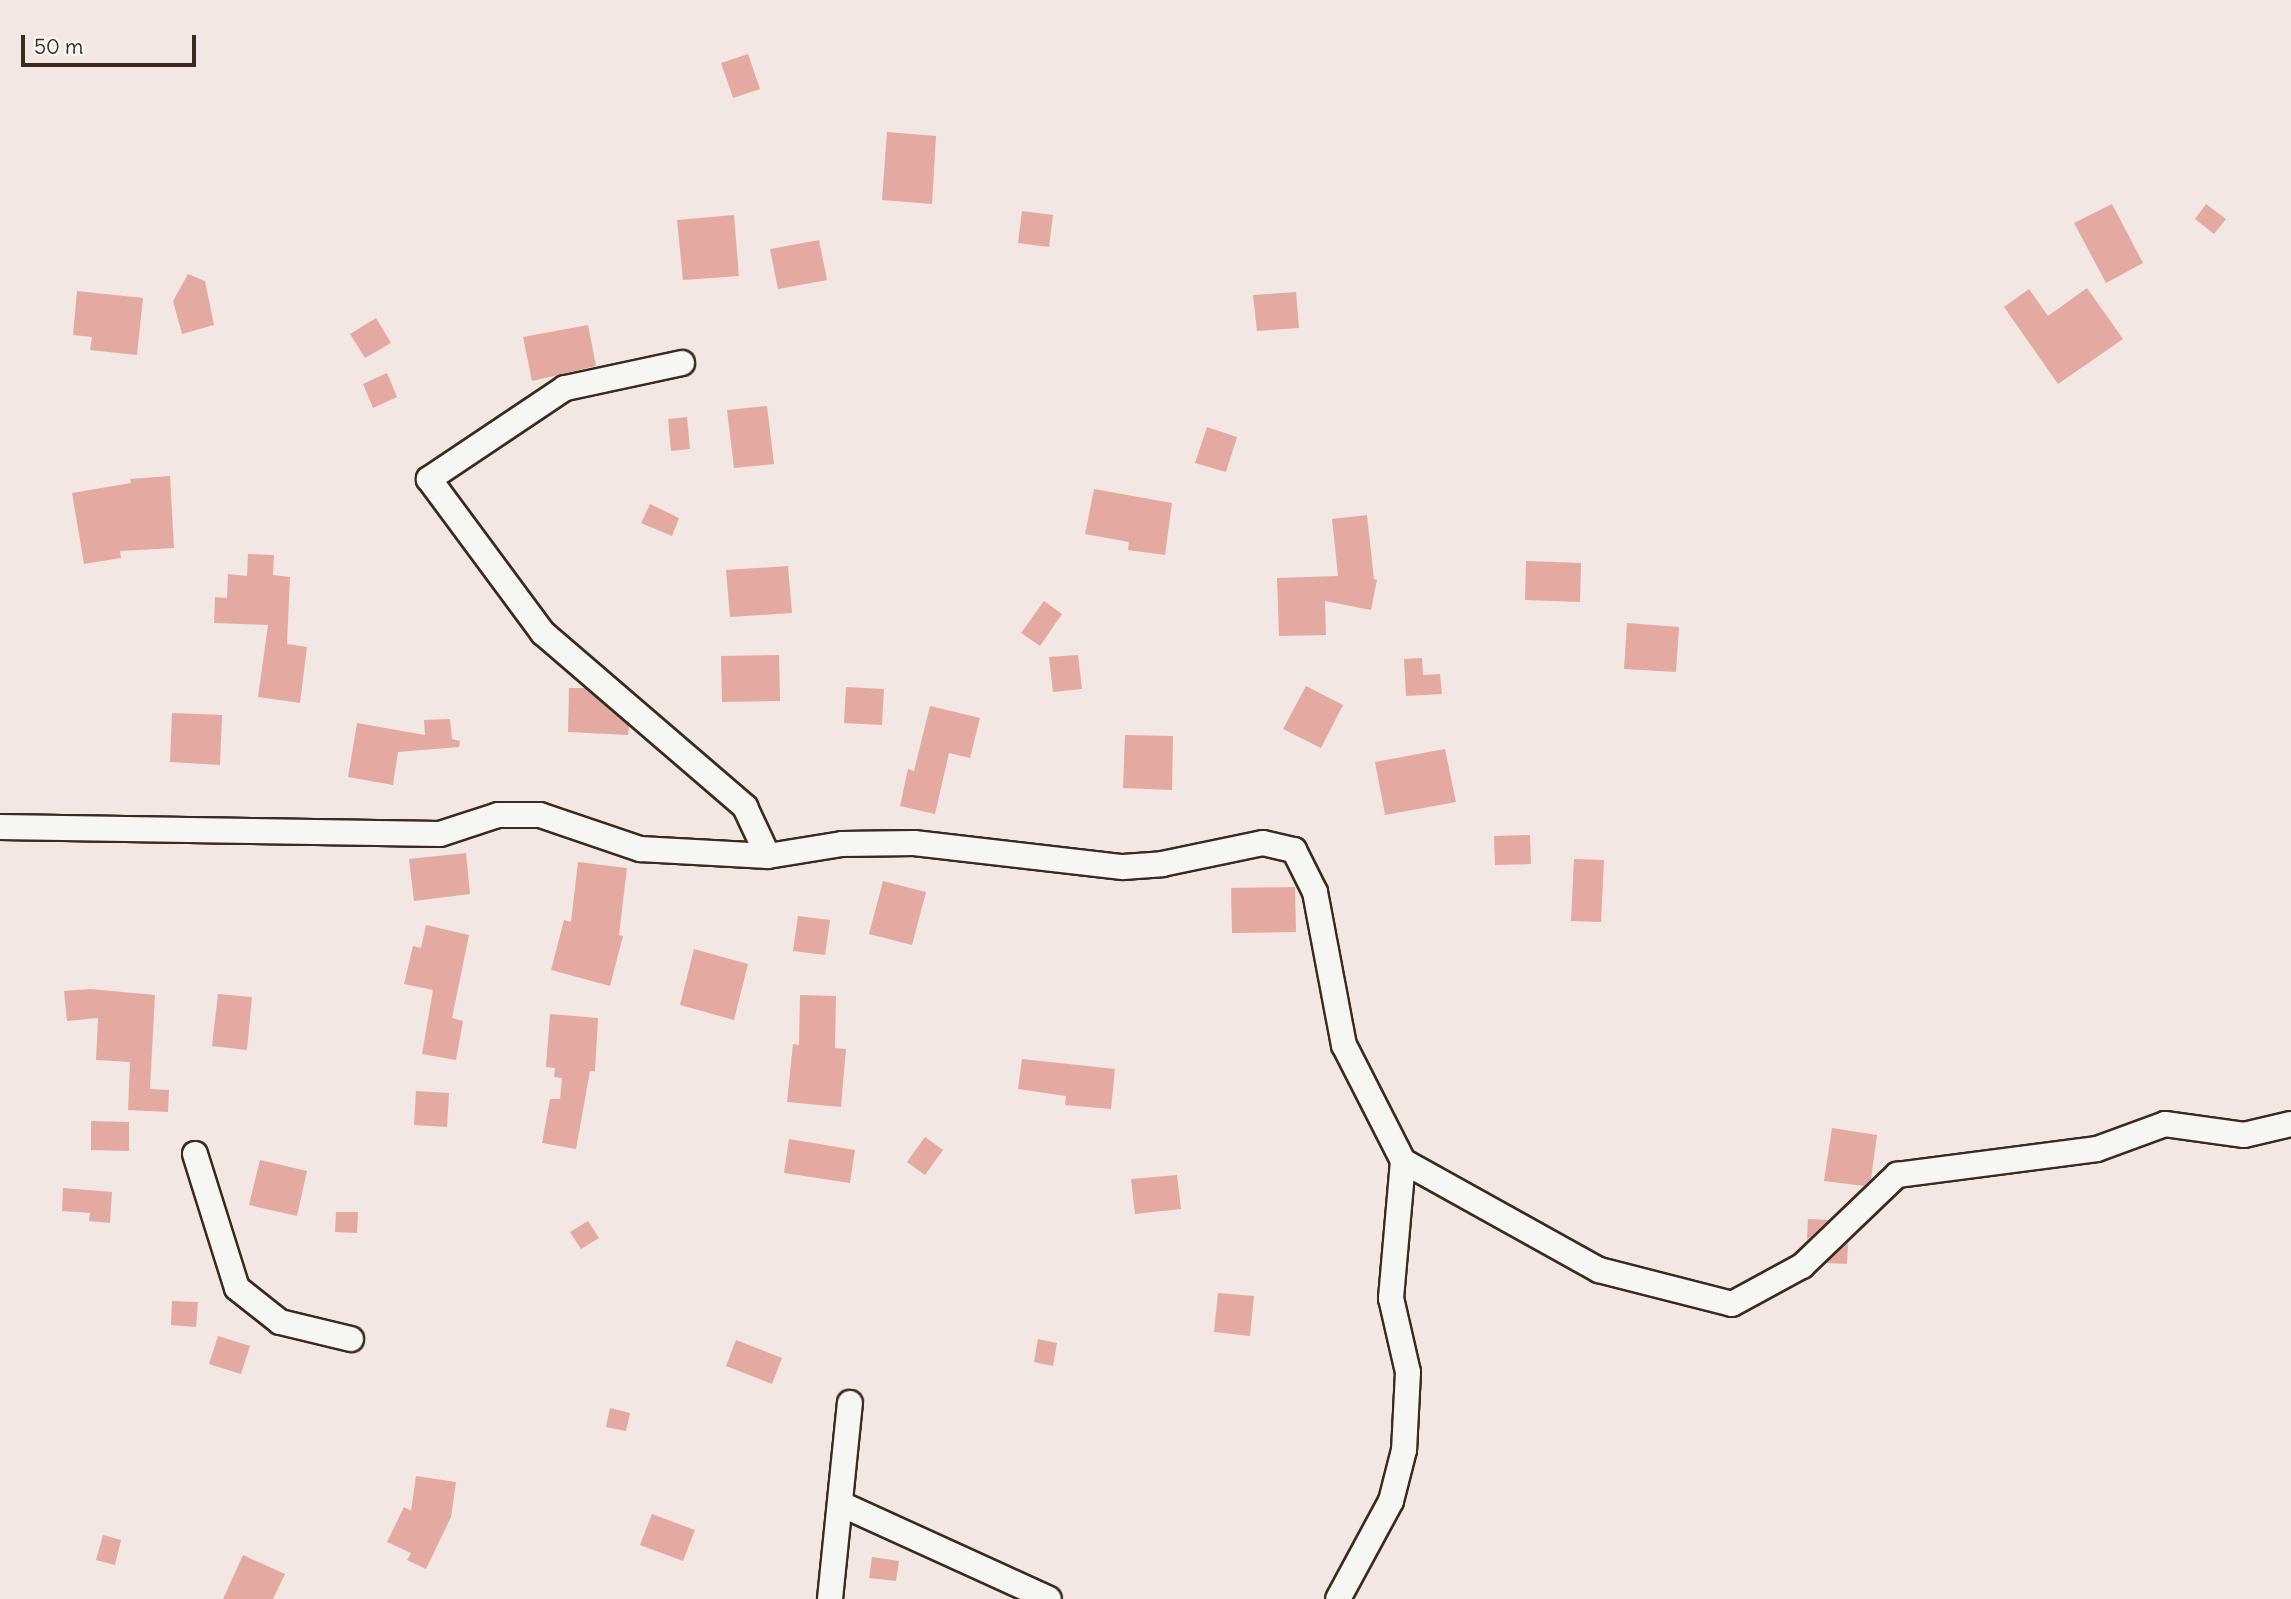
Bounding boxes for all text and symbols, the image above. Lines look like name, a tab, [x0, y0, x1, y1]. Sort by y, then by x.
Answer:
scale bar	[24, 21, 200, 65]
text: 50 m	[34, 33, 83, 60]

